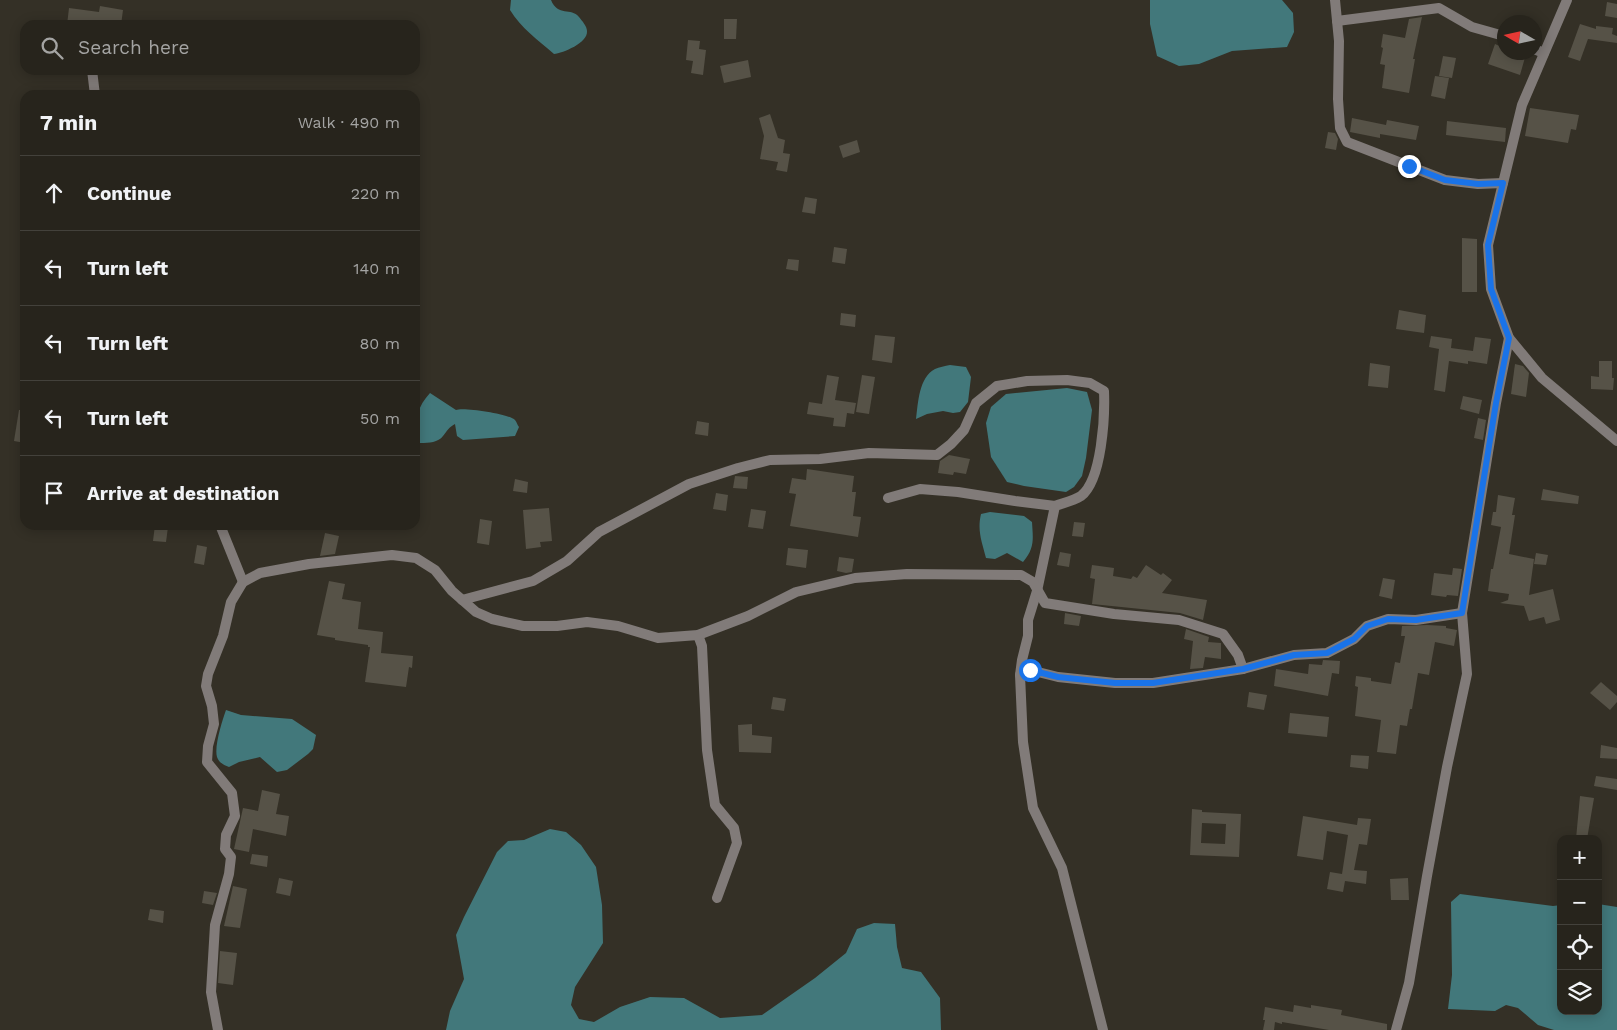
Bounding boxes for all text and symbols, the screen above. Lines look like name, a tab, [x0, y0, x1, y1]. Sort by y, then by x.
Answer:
north arrow	[1497, 15, 1542, 60]
search box	[20, 20, 420, 75]
icon: search	[38, 34, 66, 62]
text: Search here	[78, 36, 189, 59]
text: 7 min	[40, 110, 97, 135]
text: Walk · 490 m	[298, 113, 400, 132]
route end	[1398, 155, 1421, 178]
icon: ahead	[40, 179, 68, 207]
text: Continue	[87, 182, 171, 205]
text: 220 m	[351, 184, 400, 203]
icon: left	[40, 254, 68, 282]
text: Turn left	[87, 257, 168, 280]
text: 140 m	[353, 259, 400, 278]
icon: left	[40, 329, 68, 357]
text: Turn left	[87, 332, 168, 355]
text: 80 m	[359, 334, 400, 353]
icon: left	[40, 404, 68, 432]
text: Turn left	[87, 407, 168, 430]
text: 50 m	[360, 409, 400, 428]
icon: arrive	[40, 479, 68, 507]
text: Arrive at destination	[87, 482, 279, 505]
route start	[1019, 659, 1042, 682]
map controls	[1557, 835, 1602, 1015]
button: +	[1557, 835, 1602, 880]
button: −	[1557, 880, 1602, 925]
button: locate	[1557, 925, 1602, 970]
button: layers	[1557, 970, 1602, 1015]

